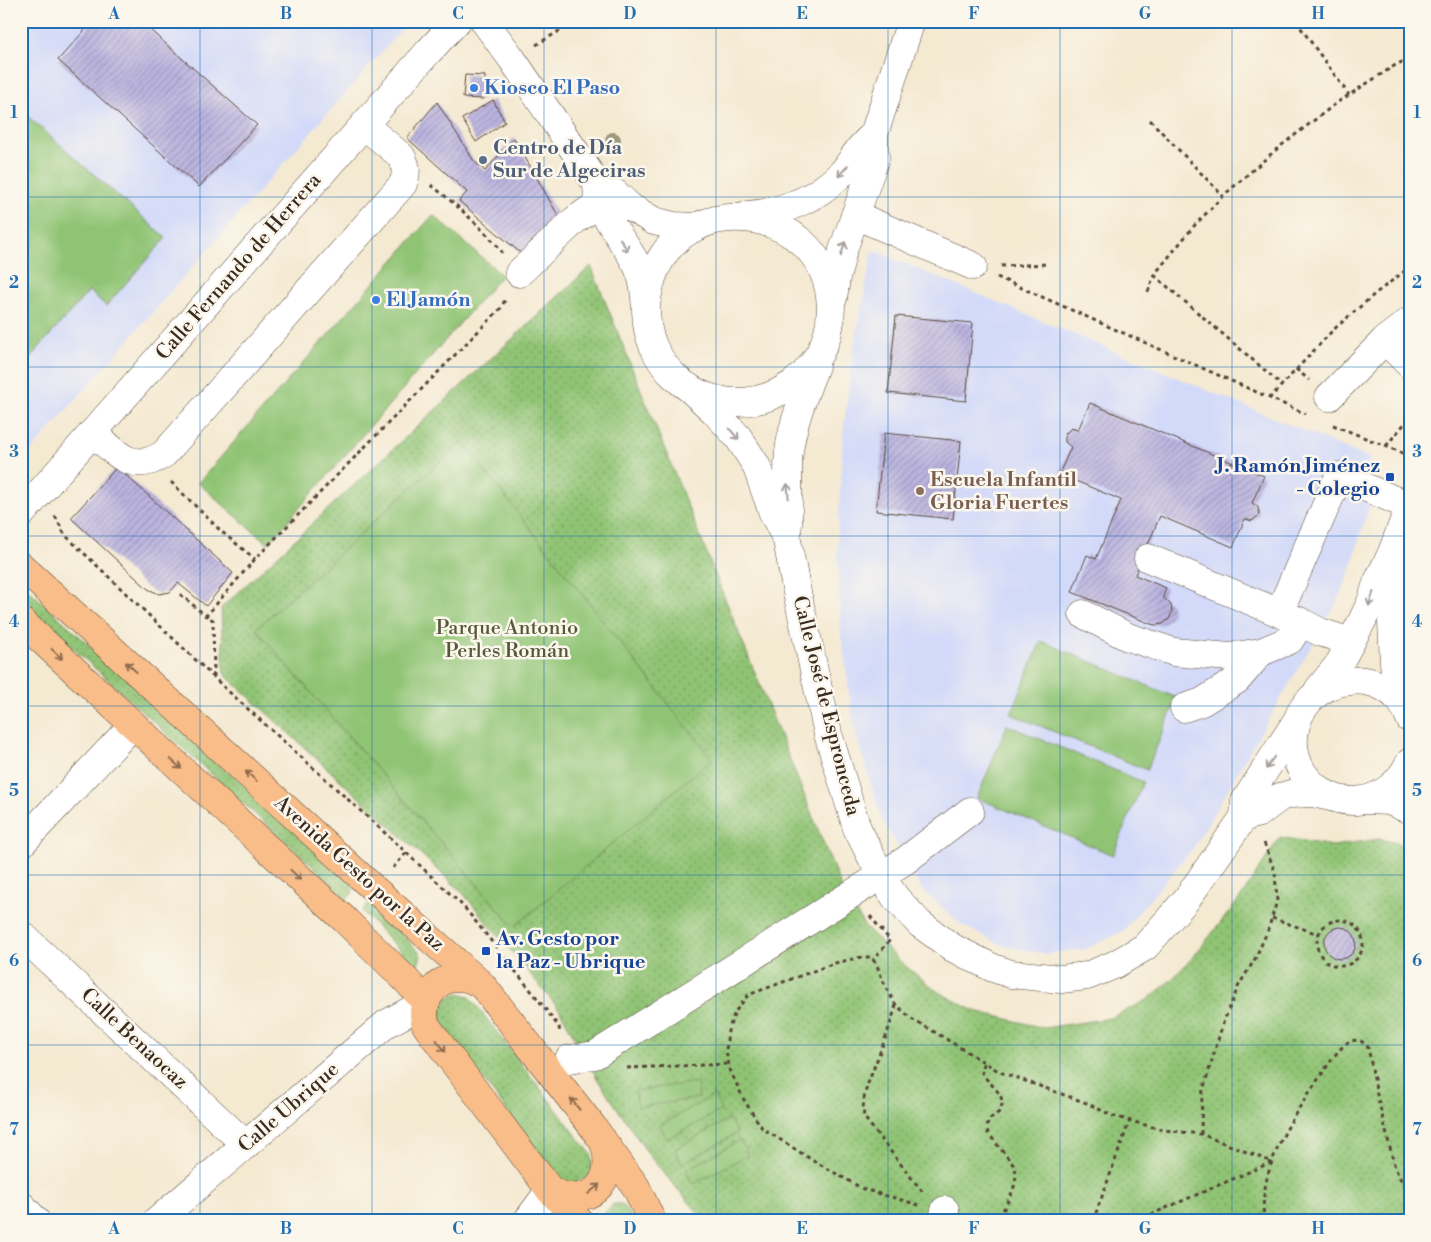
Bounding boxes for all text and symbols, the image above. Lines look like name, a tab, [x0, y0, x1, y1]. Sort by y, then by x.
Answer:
text: A	[107, 4, 120, 24]
text: B	[280, 4, 292, 24]
text: C	[452, 4, 464, 24]
text: D	[624, 4, 637, 24]
text: E	[796, 4, 808, 24]
text: F	[968, 4, 980, 24]
text: G	[1139, 4, 1152, 24]
text: H	[1311, 4, 1325, 24]
place label: Kiosco El Paso	[484, 76, 620, 101]
marker: Kiosco El Paso	[468, 82, 480, 94]
text: 1	[10, 103, 18, 123]
text: 1	[1413, 103, 1421, 123]
place label: Centro de Día Sur de Algeciras	[493, 136, 646, 184]
marker: Centro de Día Sur de Algeciras	[477, 154, 489, 166]
one-way arrow	[837, 164, 848, 177]
street label: Calle Fernando de Herrera	[151, 168, 328, 366]
one-way arrow	[619, 238, 629, 252]
one-way arrow	[839, 242, 849, 258]
text: 2	[9, 273, 19, 293]
text: 2	[1412, 273, 1422, 293]
place label: El Jamón	[386, 288, 471, 313]
marker: El Jamón	[370, 294, 382, 306]
one-way arrow	[729, 428, 740, 441]
text: 3	[9, 442, 19, 462]
text: 3	[1412, 442, 1422, 462]
place label: J. Ramón Jiménez - Colegio	[1214, 454, 1380, 502]
place label: Escuela Infantil Gloria Fuertes	[930, 468, 1077, 516]
marker: J. Ramón Jiménez - Colegio	[1384, 471, 1396, 483]
one-way arrow	[783, 484, 793, 500]
marker: Escuela Infantil Gloria Fuertes	[914, 485, 926, 497]
one-way arrow	[1366, 591, 1376, 607]
street label: Calle José de Espronceda	[787, 593, 866, 819]
text: 4	[9, 612, 20, 632]
text: 4	[1412, 612, 1423, 632]
park label: Parque Antonio Perles Román	[436, 616, 578, 664]
one-way arrow	[51, 648, 63, 660]
one-way arrow	[125, 661, 138, 673]
one-way arrow	[1265, 756, 1275, 770]
one-way arrow	[170, 758, 183, 770]
one-way arrow	[245, 770, 257, 782]
text: 5	[9, 781, 19, 801]
text: 5	[1412, 781, 1422, 801]
street label: Avenida Gesto por la Paz	[268, 790, 449, 957]
one-way arrow	[289, 869, 302, 881]
place label: Av. Gesto por la Paz - Ubrique	[495, 927, 646, 975]
marker: Av. Gesto por la Paz - Ubrique	[480, 945, 492, 957]
text: 6	[9, 951, 19, 971]
text: 6	[1412, 951, 1422, 971]
street label: Calle Benaocaz	[75, 983, 193, 1095]
one-way arrow	[436, 1039, 446, 1053]
street label: Calle Ubrique	[233, 1057, 345, 1159]
one-way arrow	[570, 1097, 580, 1111]
text: 7	[9, 1120, 19, 1140]
text: 7	[1412, 1120, 1422, 1140]
one-way arrow	[587, 1183, 600, 1194]
text: A	[107, 1219, 120, 1239]
text: B	[280, 1219, 292, 1239]
text: C	[452, 1219, 464, 1239]
text: D	[624, 1219, 637, 1239]
text: E	[796, 1219, 808, 1239]
text: F	[968, 1219, 980, 1239]
text: G	[1139, 1219, 1152, 1239]
text: H	[1311, 1219, 1325, 1239]

